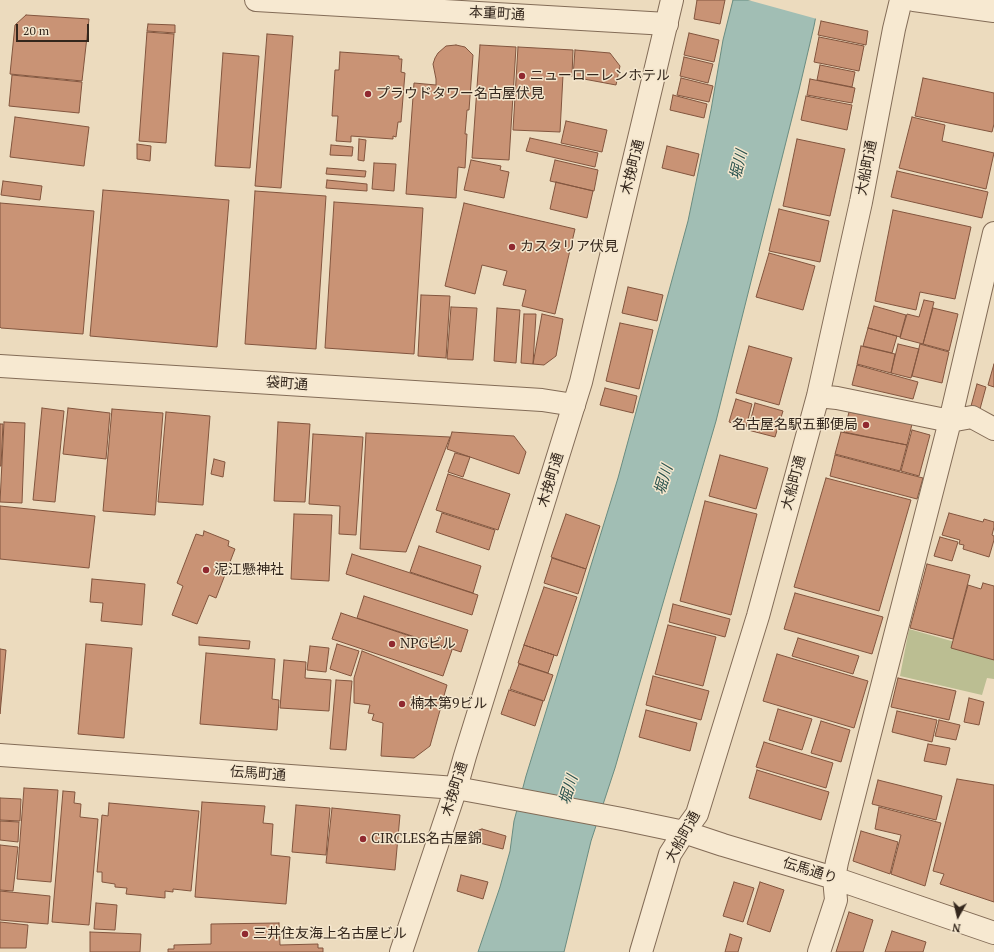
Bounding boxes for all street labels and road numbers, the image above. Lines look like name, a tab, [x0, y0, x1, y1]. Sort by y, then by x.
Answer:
street label: 本重町通	[469, 4, 525, 24]
street label: 木挽町通	[618, 138, 648, 196]
street label: 大船町通	[853, 139, 881, 197]
street label: 袋町通	[265, 374, 309, 394]
street label: 木挽町通	[535, 451, 567, 509]
street label: 大船町通	[779, 454, 809, 512]
street label: 木挽町通	[439, 760, 471, 818]
street label: 伝馬町通	[229, 764, 287, 784]
street label: 大船町通	[662, 808, 704, 866]
street label: 伝馬通り	[781, 855, 839, 887]

